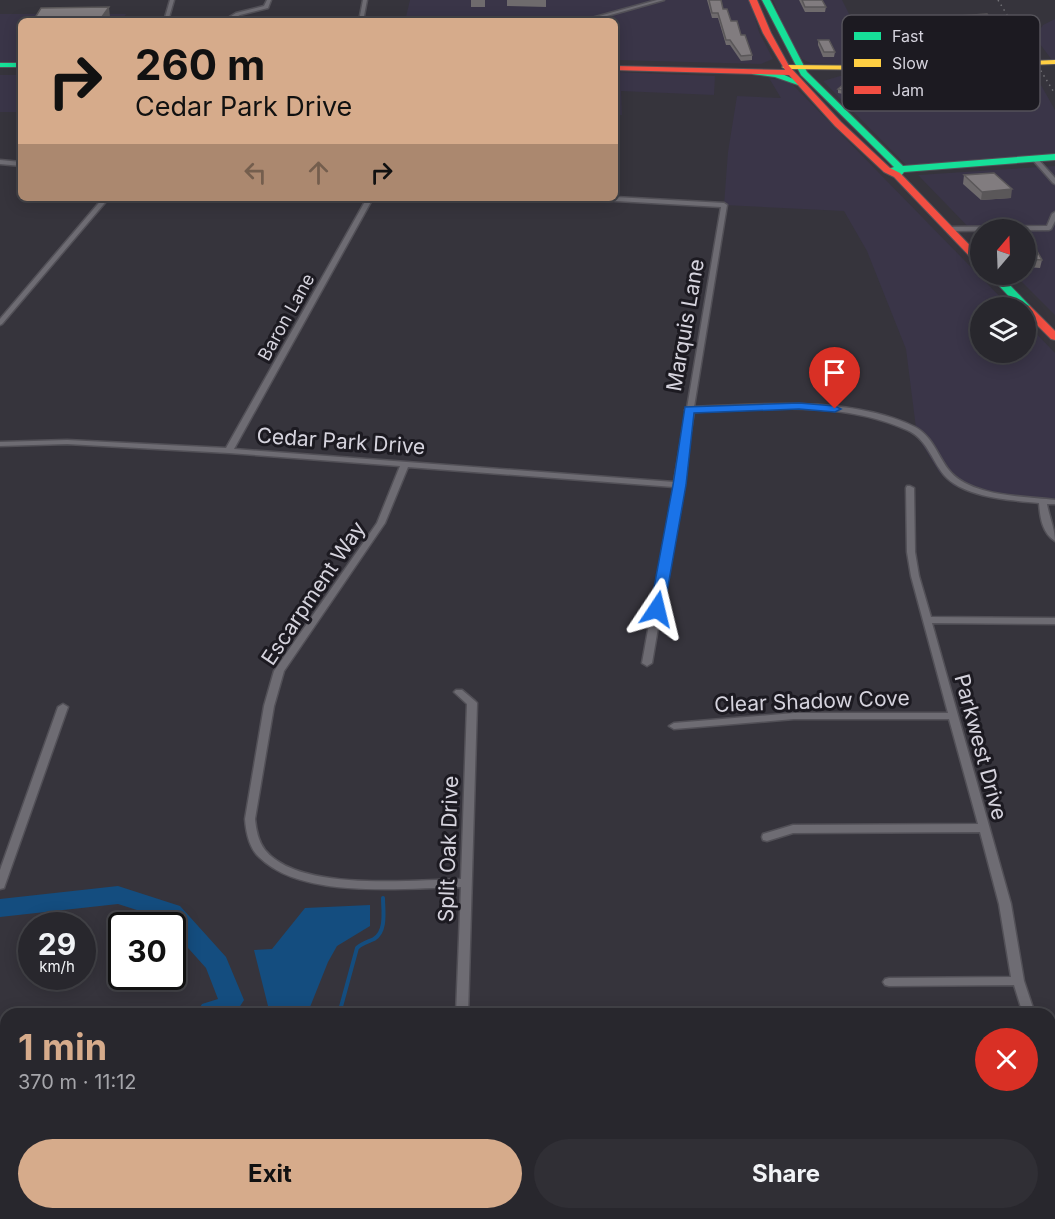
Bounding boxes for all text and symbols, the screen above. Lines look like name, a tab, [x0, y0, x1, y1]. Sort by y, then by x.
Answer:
legend	[842, 15, 1040, 111]
text: Fast	[892, 26, 924, 46]
text: 260 m	[135, 39, 265, 90]
icon: right	[36, 42, 114, 120]
text: Slow	[892, 53, 929, 73]
text: Jam	[892, 80, 924, 100]
text: Cedar Park Drive	[135, 90, 352, 123]
icon: left	[239, 156, 272, 189]
icon: ahead	[302, 156, 335, 189]
icon: right	[365, 156, 398, 189]
north arrow	[970, 219, 1036, 285]
map controls	[970, 219, 1036, 363]
street label: Marquis Lane	[661, 257, 709, 393]
street label: Baron Lane	[253, 270, 319, 364]
button: layers	[970, 297, 1036, 363]
pin	[809, 347, 860, 409]
icon: arrive	[818, 356, 851, 389]
street label: Cedar Park Drive	[256, 423, 426, 459]
street label: Escarpment Way	[256, 516, 370, 669]
position arrow	[625, 577, 689, 641]
street label: Parkwest Drive	[950, 671, 1012, 823]
street label: Clear Shadow Cove	[714, 685, 910, 717]
street label: Split Oak Drive	[433, 775, 463, 923]
speed limit sign: 30	[108, 912, 186, 990]
text: 29	[38, 926, 76, 962]
text: km/h	[39, 957, 75, 976]
text: 1 min	[18, 1025, 107, 1069]
button: close	[975, 1028, 1038, 1091]
text: 370 m · 11:12	[18, 1070, 137, 1094]
button: Exit	[18, 1139, 522, 1208]
button: Share	[534, 1139, 1038, 1208]

